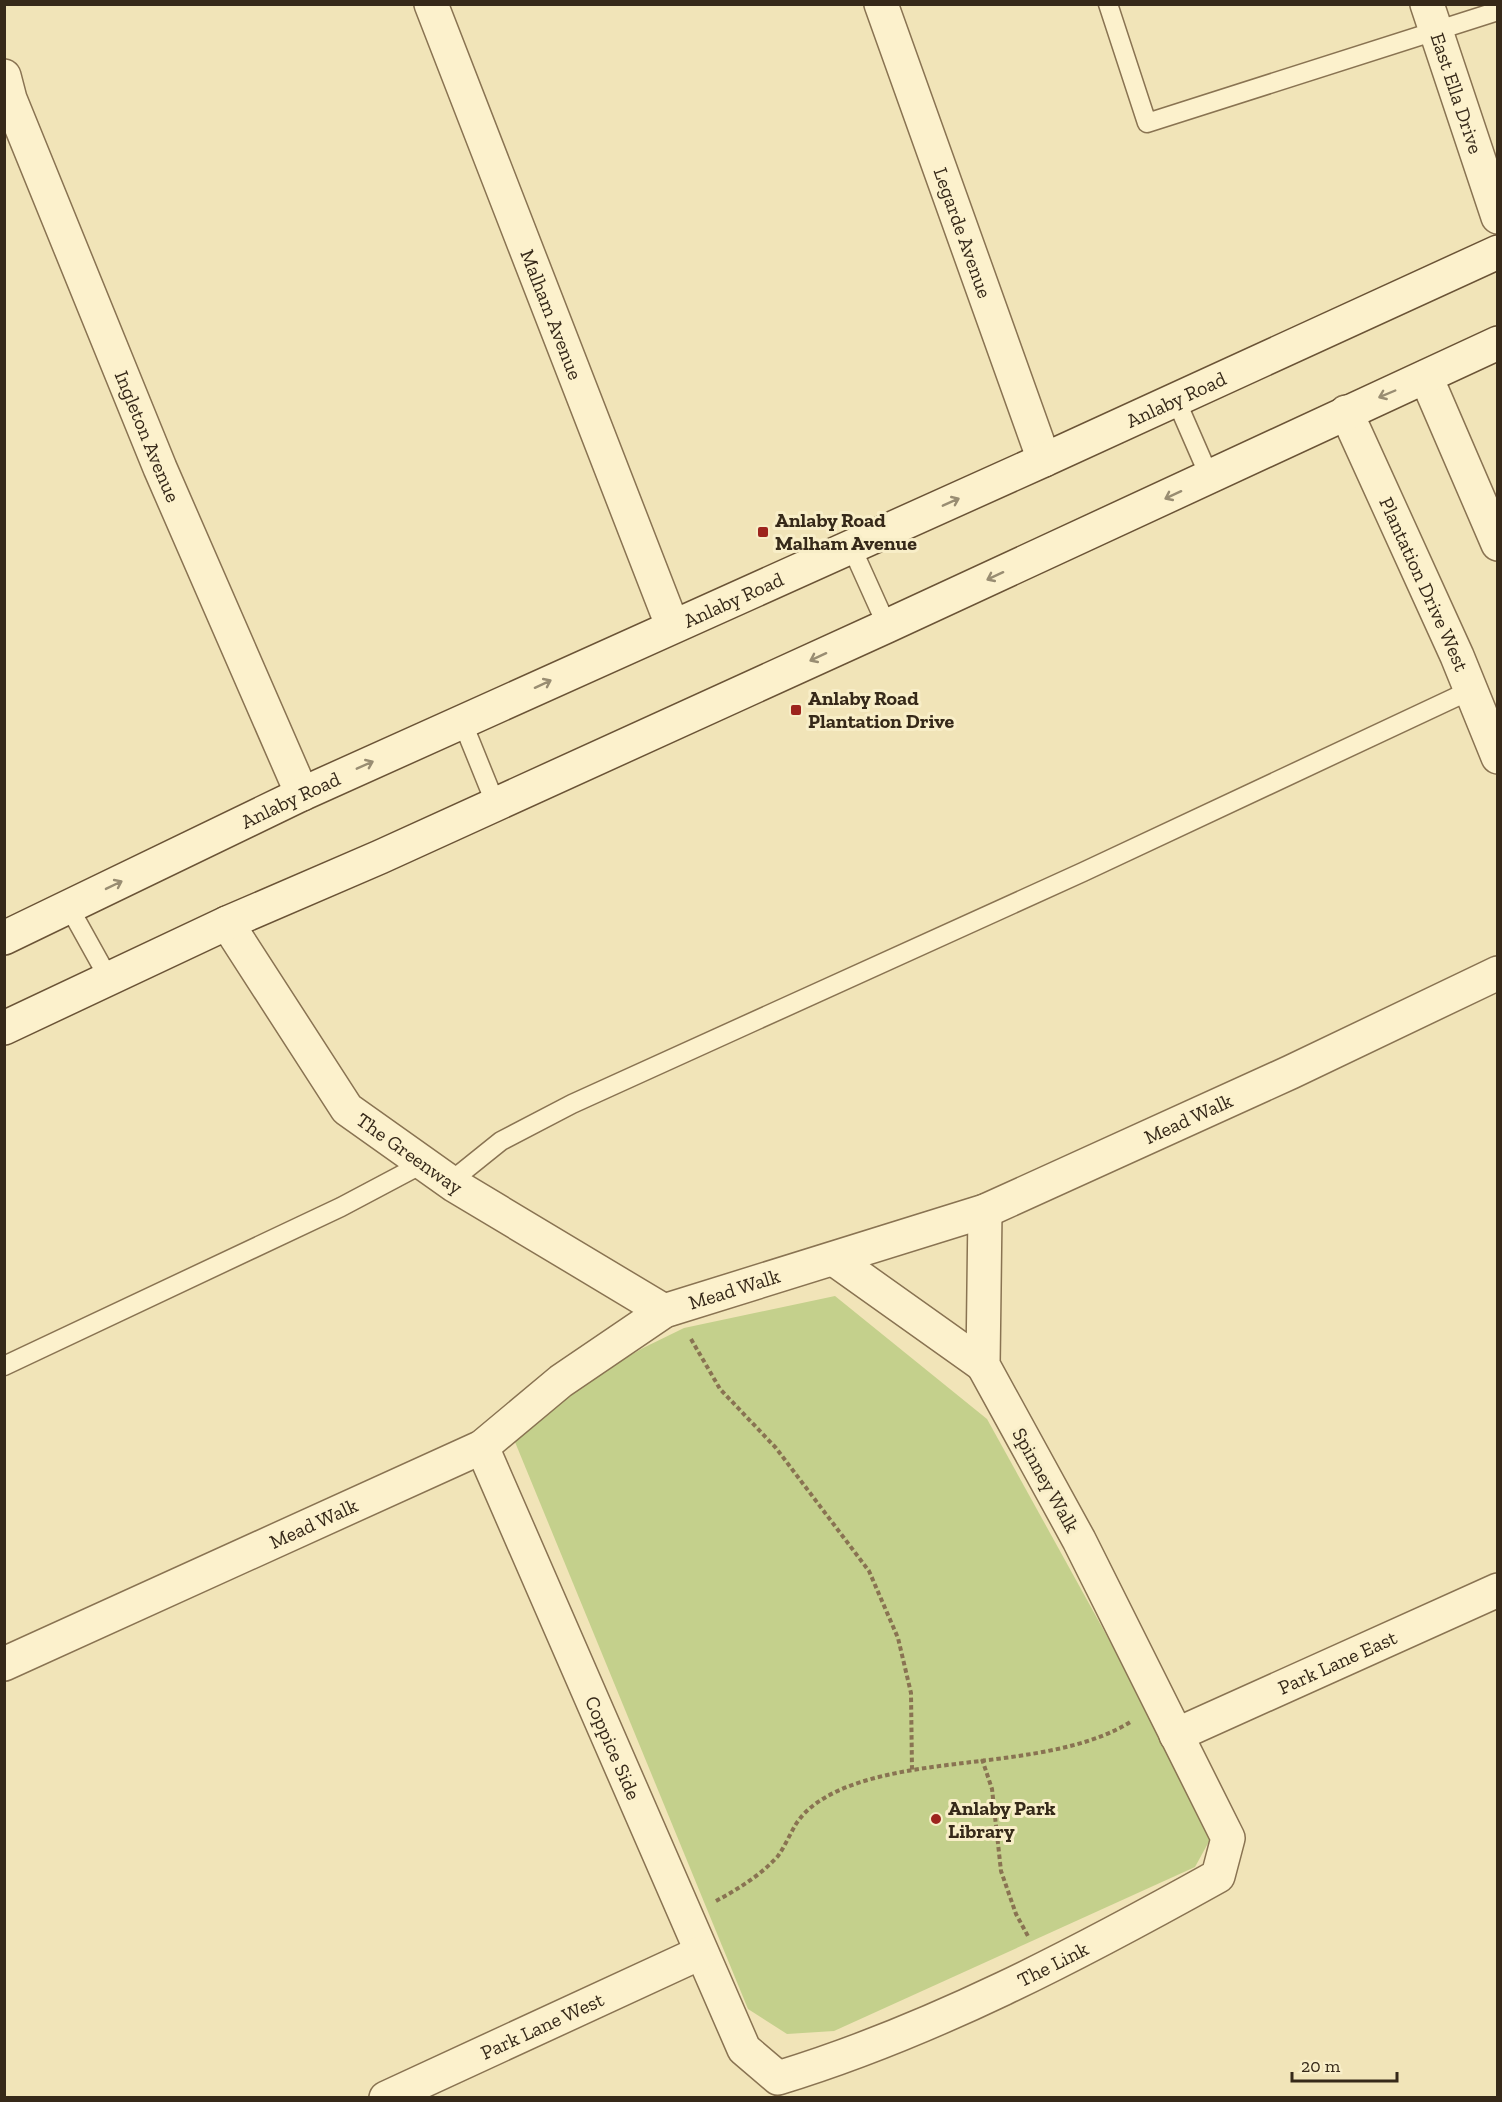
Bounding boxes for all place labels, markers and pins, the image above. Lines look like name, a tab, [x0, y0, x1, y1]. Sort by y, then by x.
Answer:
place label: Anlaby Road Malham Avenue	[775, 508, 917, 555]
marker: Anlaby Road Malham Avenue	[756, 525, 770, 539]
place label: Anlaby Road Plantation Drive	[808, 686, 954, 733]
marker: Anlaby Road Plantation Drive	[789, 703, 803, 717]
place label: Anlaby Park Library	[948, 1796, 1056, 1843]
marker: Anlaby Park Library	[929, 1812, 943, 1826]

